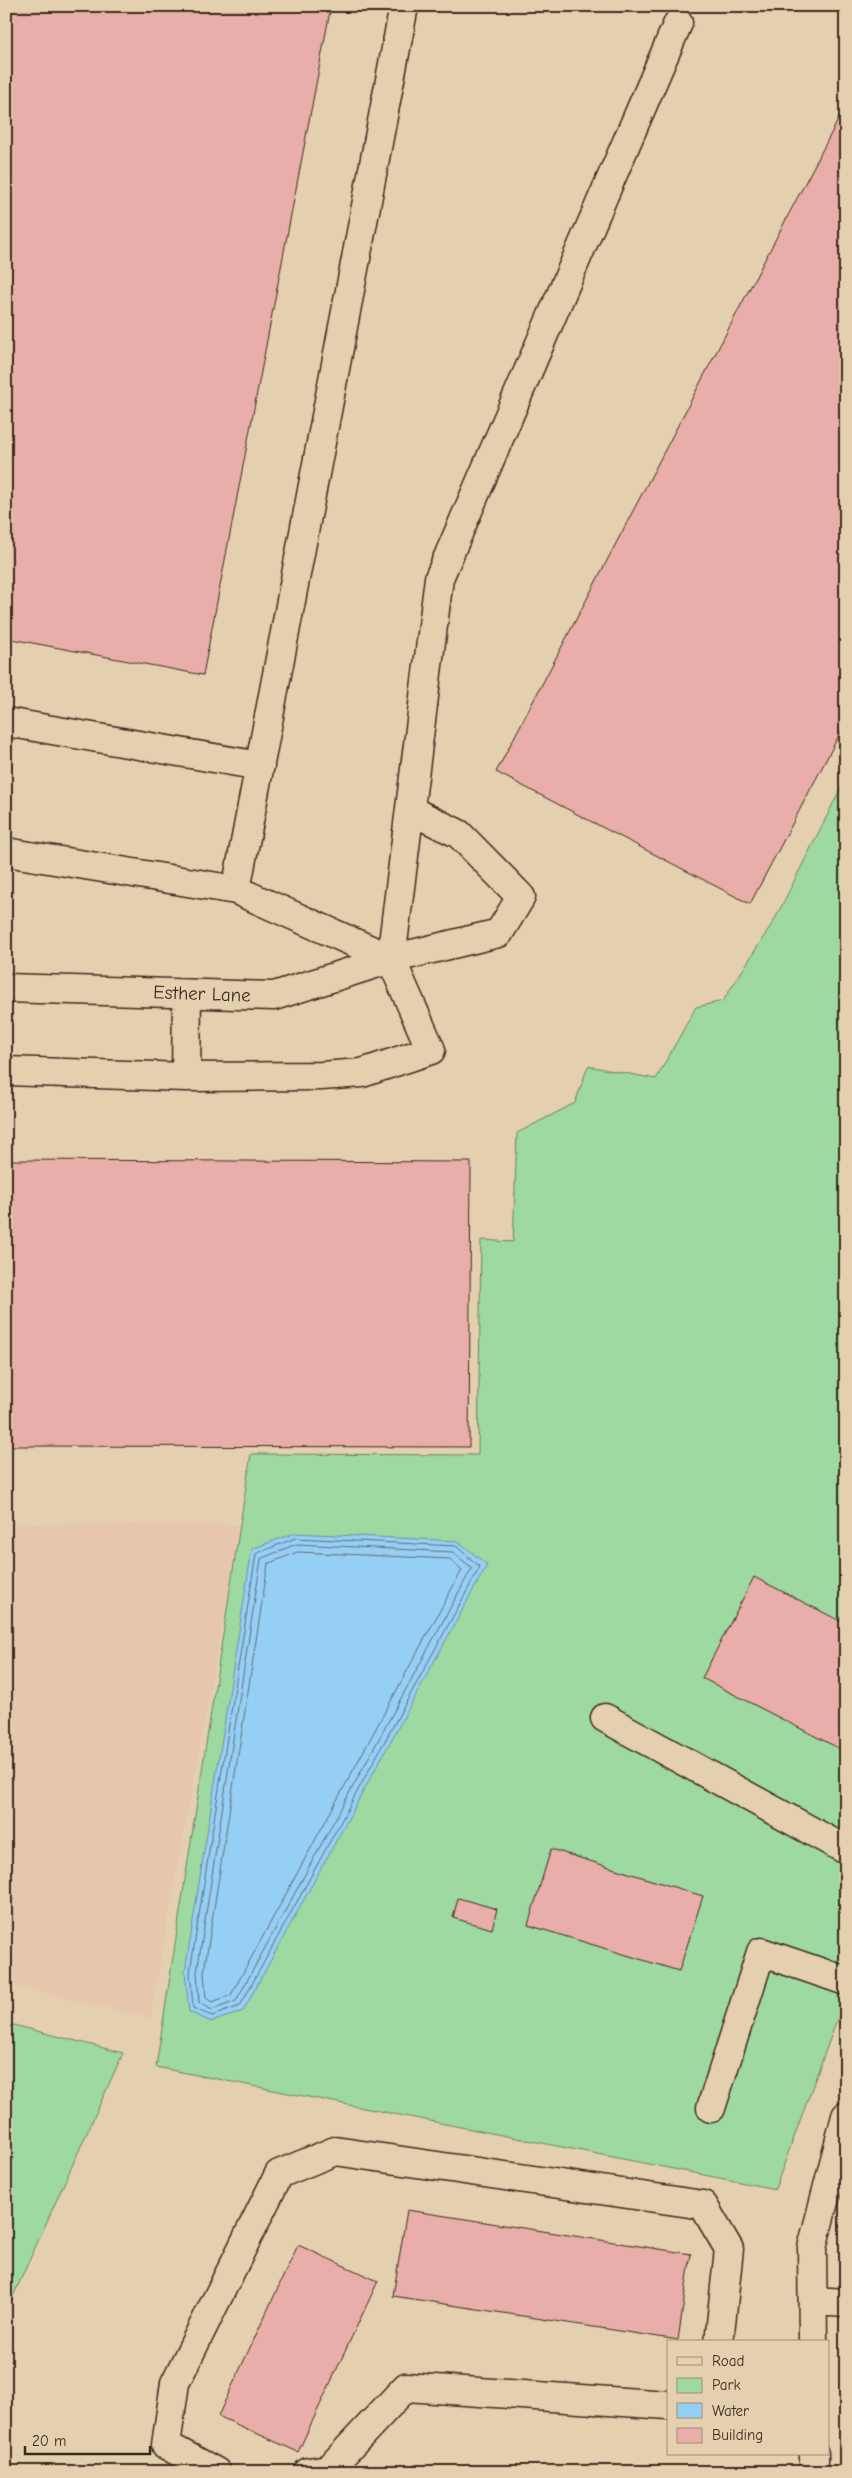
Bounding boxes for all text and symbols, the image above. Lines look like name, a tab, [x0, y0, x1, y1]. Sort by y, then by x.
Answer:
street label: Esther Lane	[153, 981, 251, 1007]
legend	[667, 2340, 830, 2456]
text: Road	[712, 2352, 744, 2370]
text: Park	[712, 2376, 741, 2394]
text: Water	[712, 2402, 749, 2420]
scale bar	[25, 2423, 150, 2455]
text: Building	[712, 2426, 763, 2444]
text: 20 m	[32, 2432, 66, 2450]

